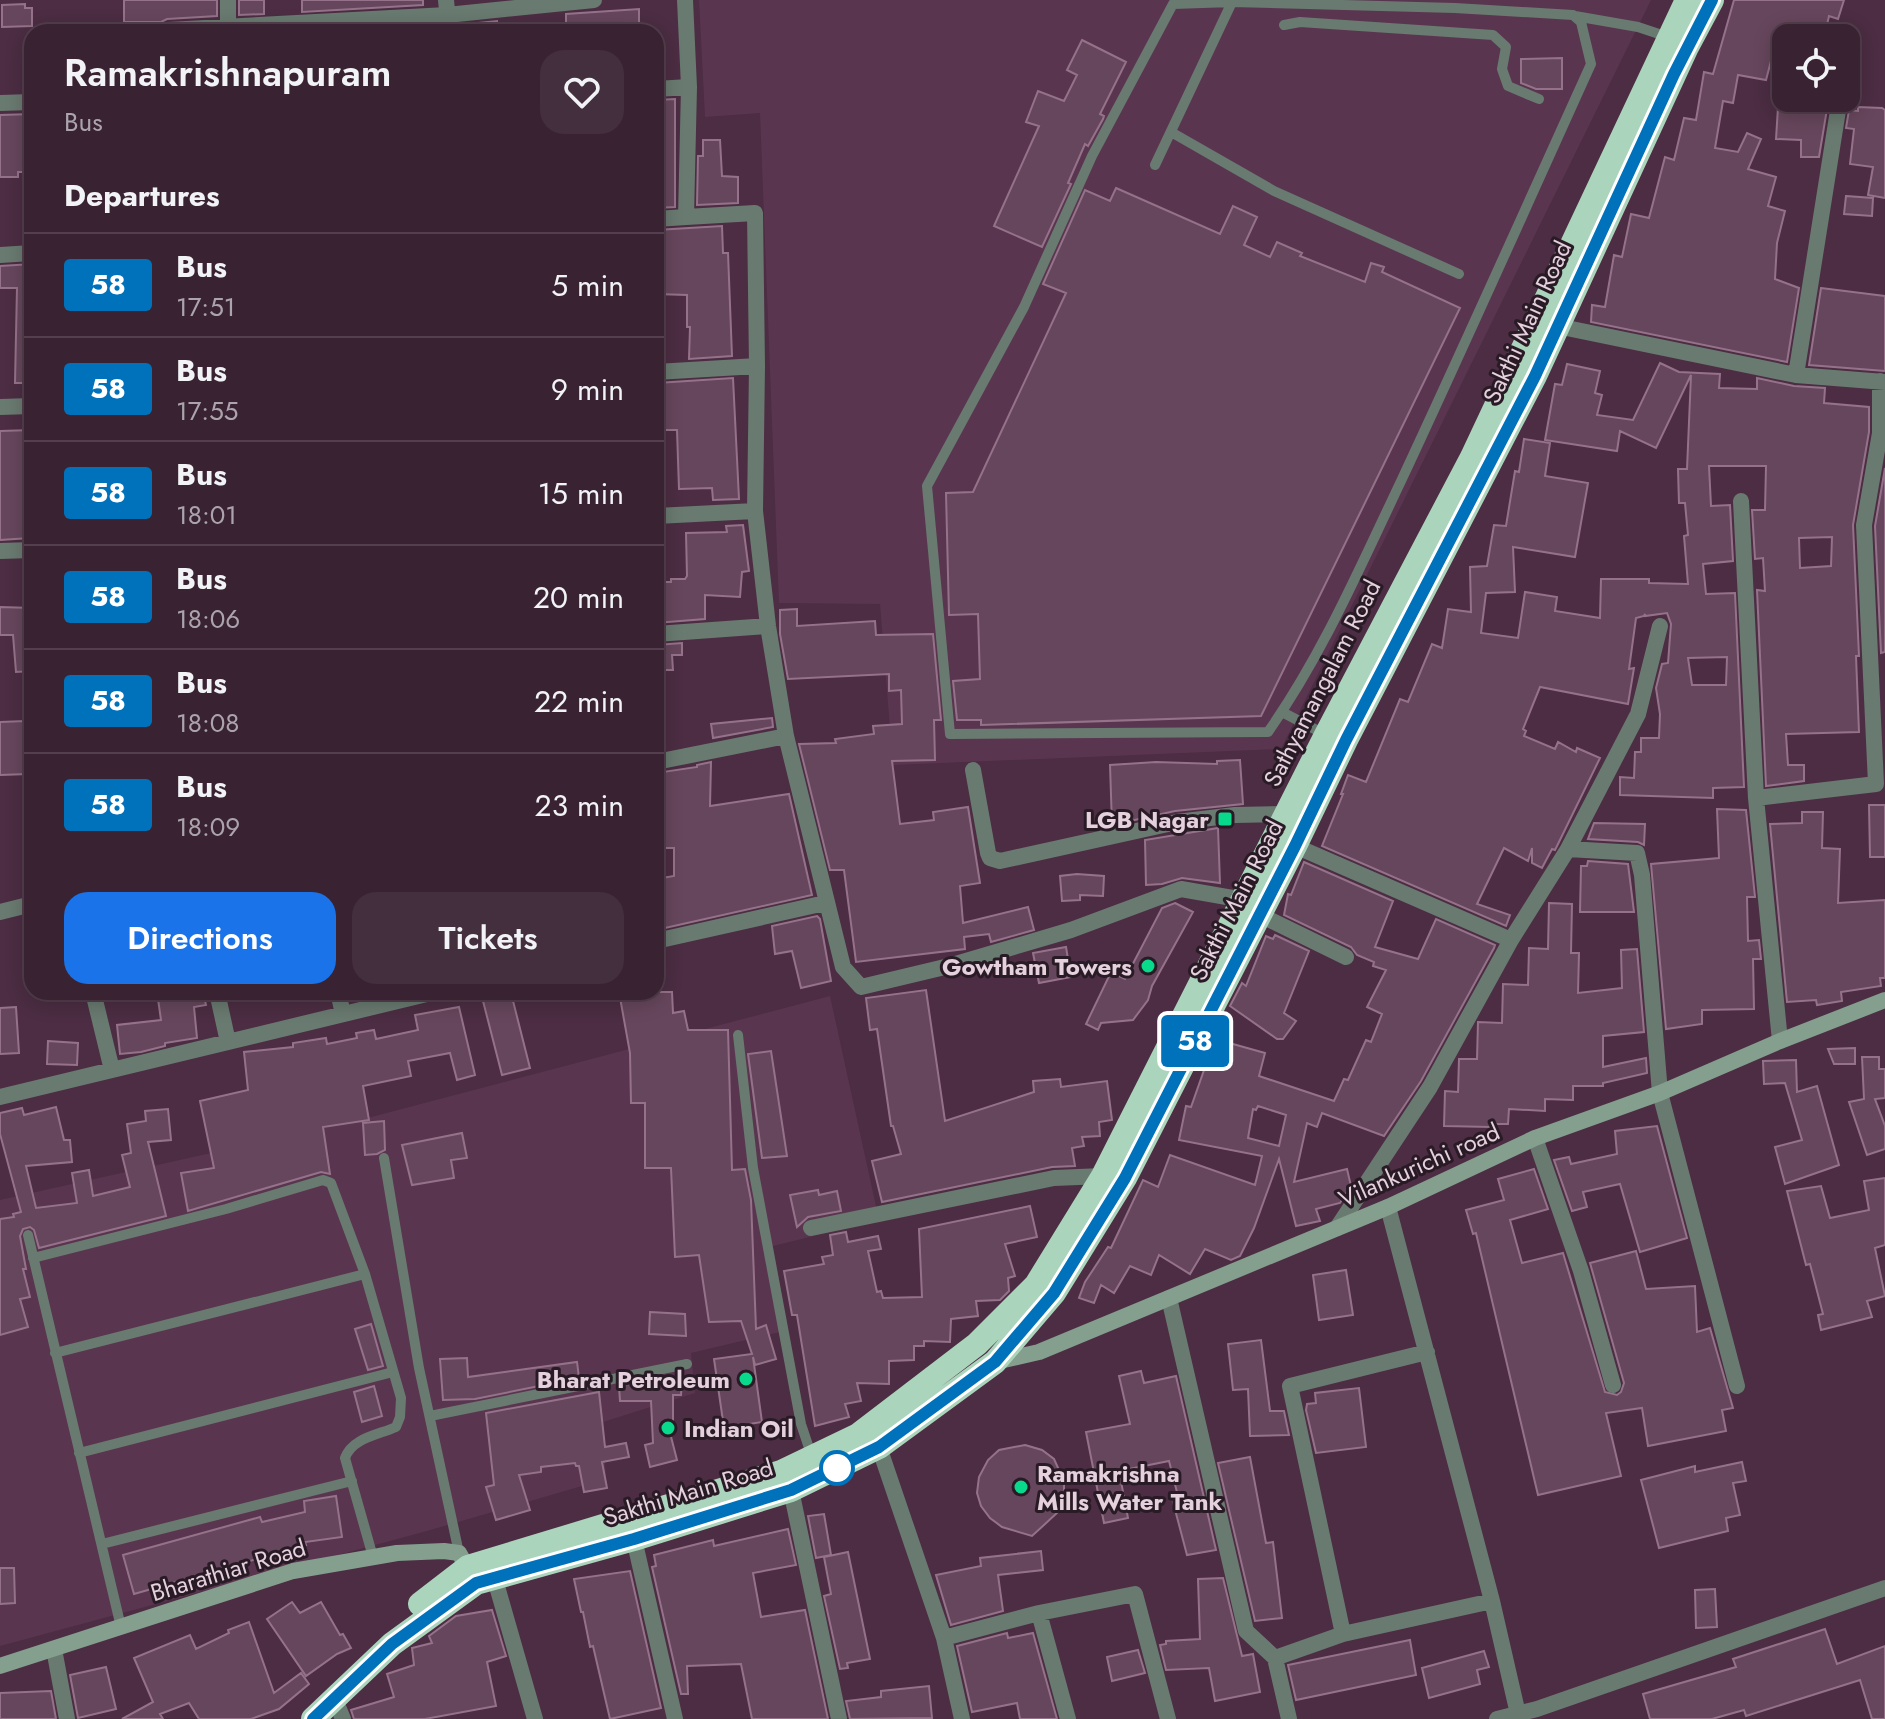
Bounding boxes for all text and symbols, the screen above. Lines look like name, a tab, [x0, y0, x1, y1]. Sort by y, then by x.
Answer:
map controls	[1772, 24, 1860, 112]
button: locate	[1772, 24, 1860, 112]
text: Ramakrishnapuram	[64, 45, 392, 100]
button: heart	[540, 50, 624, 134]
text: Bus	[64, 103, 103, 141]
text: Departures	[64, 174, 220, 217]
street label: Sakthi Main Road	[1474, 235, 1580, 409]
text: Bus	[176, 245, 227, 288]
text: 58	[90, 264, 126, 305]
text: 5 min	[551, 264, 624, 307]
text: 17:51	[176, 288, 236, 326]
text: Bus	[176, 349, 227, 392]
text: 58	[90, 368, 126, 409]
text: 9 min	[551, 368, 624, 411]
text: 17:55	[176, 392, 238, 430]
text: Bus	[176, 453, 227, 496]
text: 58	[90, 472, 126, 513]
text: 15 min	[538, 472, 624, 515]
text: 18:01	[176, 496, 237, 534]
text: Bus	[176, 557, 227, 600]
street label: Sathyamangalam Road	[1255, 574, 1389, 792]
text: 58	[90, 576, 126, 617]
text: 20 min	[533, 576, 624, 619]
text: 18:06	[176, 600, 240, 638]
text: Bus	[176, 661, 227, 704]
text: 58	[90, 680, 126, 721]
text: 22 min	[534, 680, 624, 723]
text: 18:08	[176, 704, 240, 742]
text: Bus	[176, 765, 227, 808]
text: 58	[90, 784, 126, 825]
text: 23 min	[535, 784, 624, 827]
place label: LGB Nagar	[1085, 802, 1209, 837]
text: 18:09	[176, 808, 240, 846]
marker: LGB Nagar	[1216, 810, 1234, 828]
street label: Sakthi Main Road	[1180, 814, 1292, 986]
button: Directions	[64, 892, 336, 984]
button: Tickets	[352, 892, 624, 984]
place label: Gowtham Towers	[942, 949, 1132, 984]
marker: Gowtham Towers	[1139, 957, 1157, 975]
line badge: 58	[1159, 1015, 1231, 1067]
text: 58	[1177, 1020, 1213, 1061]
street label: Vilankurichi road	[1333, 1114, 1505, 1216]
place label: Bharat Petroleum	[537, 1362, 730, 1397]
marker: Bharat Petroleum	[737, 1370, 755, 1388]
place label: Indian Oil	[684, 1411, 794, 1446]
marker: Indian Oil	[659, 1419, 677, 1437]
street label: Sakthi Main Road	[599, 1450, 777, 1534]
unlabelled marker	[820, 1451, 854, 1485]
place label: Ramakrishna Mills Water Tank	[1037, 1456, 1222, 1519]
marker: Ramakrishna Mills Water Tank	[1012, 1478, 1030, 1496]
street label: Bharathiar Road	[146, 1530, 310, 1610]

